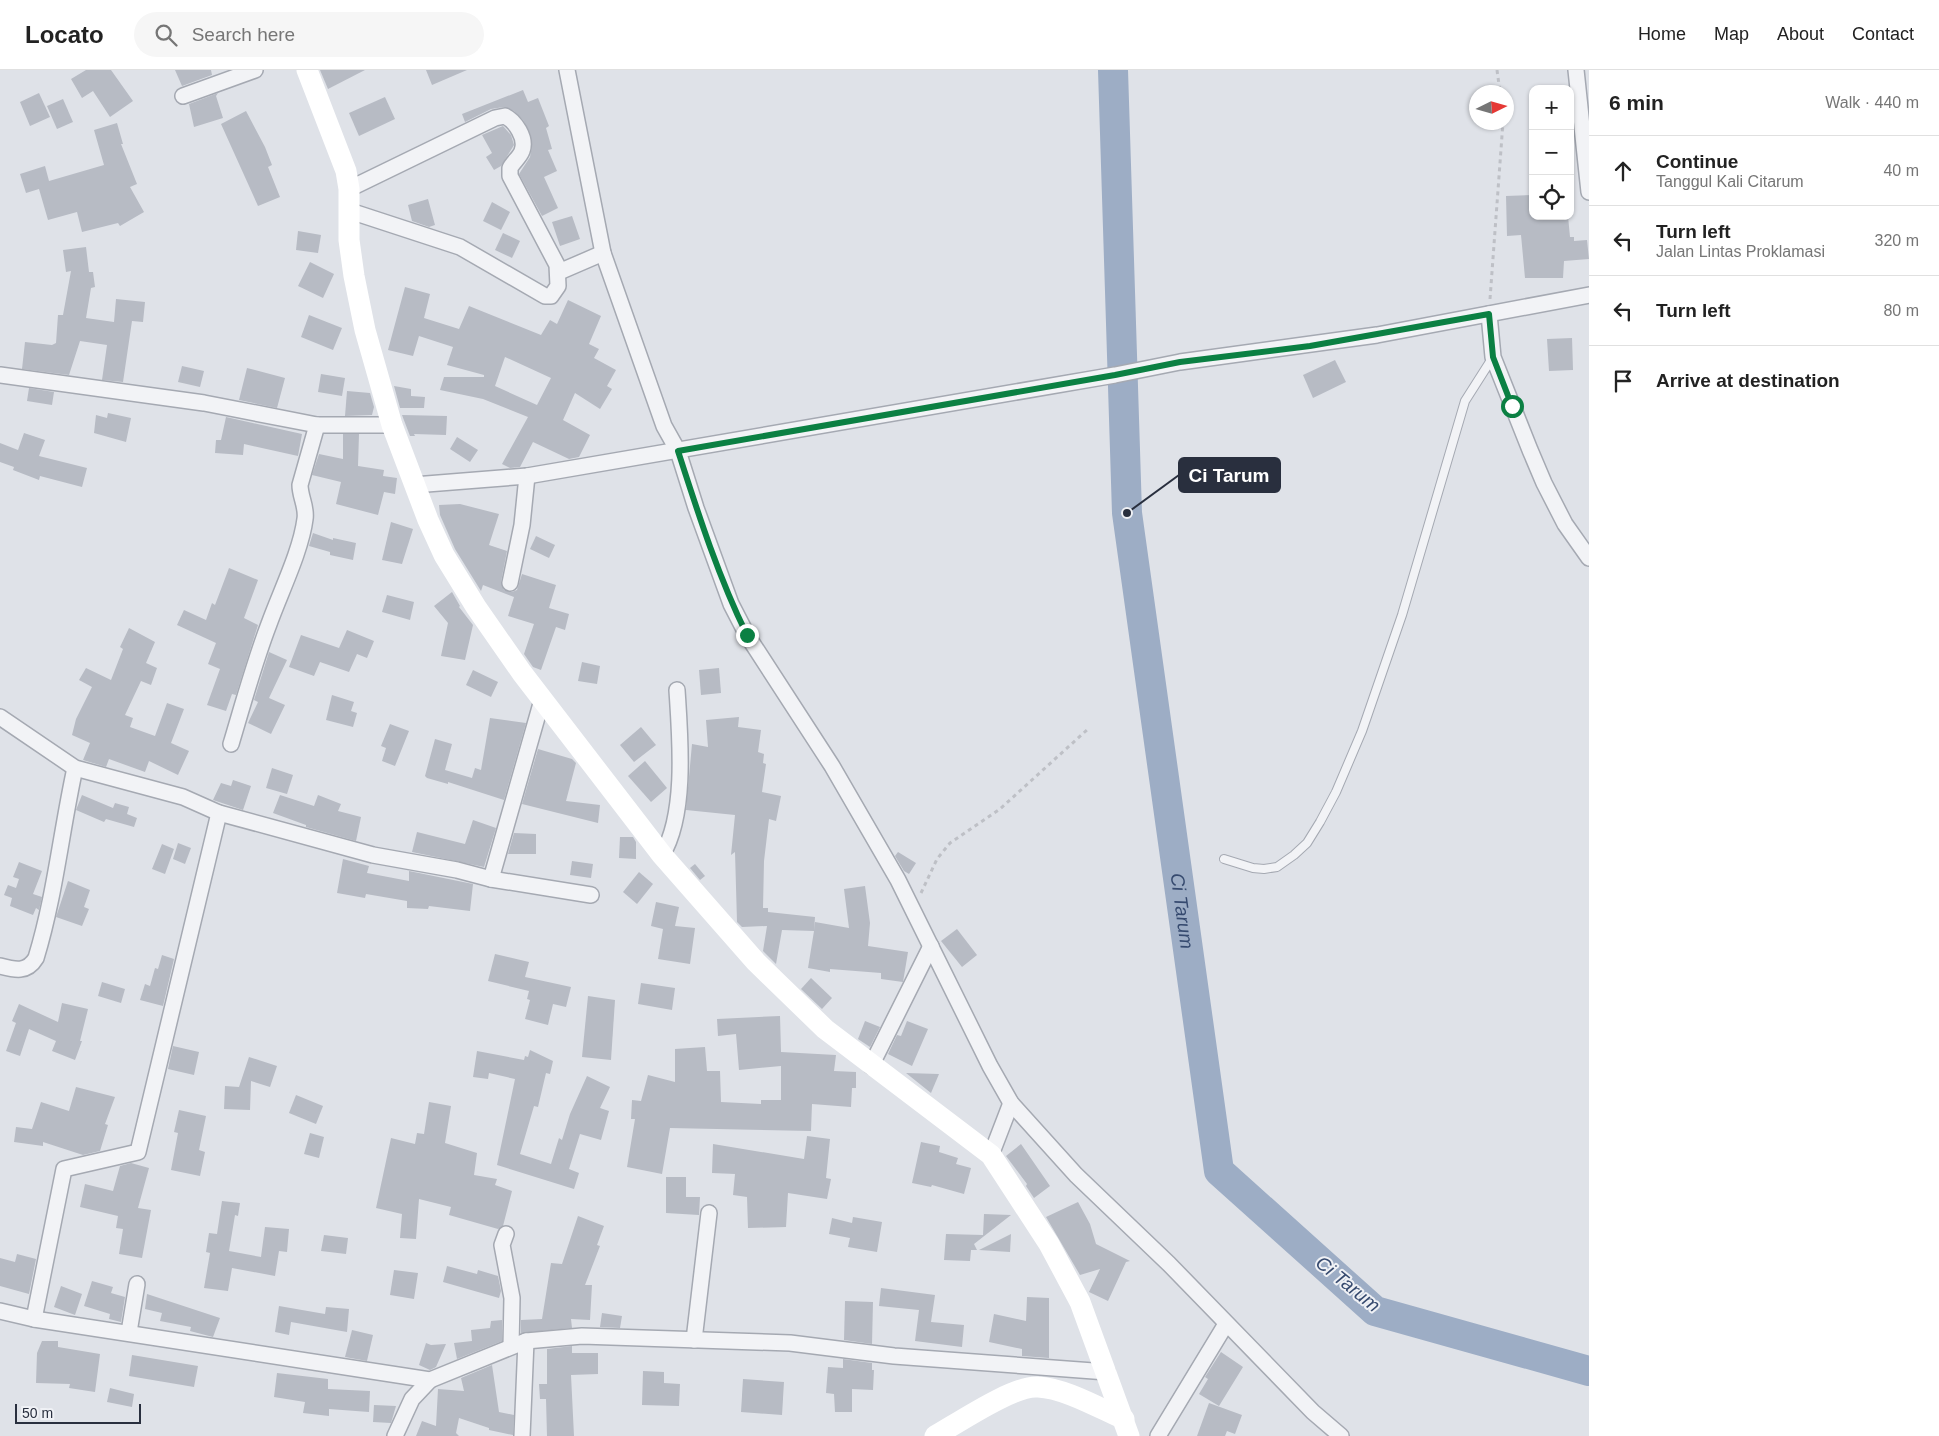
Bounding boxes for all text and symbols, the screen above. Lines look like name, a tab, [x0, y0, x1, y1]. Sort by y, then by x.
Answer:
search box	[134, 12, 484, 57]
text: Locato	[25, 21, 104, 48]
icon: search	[152, 21, 180, 49]
text: Search here	[192, 24, 295, 45]
text: Home	[1638, 24, 1686, 44]
text: Map	[1714, 24, 1749, 44]
text: About	[1777, 24, 1824, 44]
text: Contact	[1852, 24, 1914, 44]
north arrow	[1469, 85, 1514, 130]
map controls	[1529, 85, 1574, 220]
button: +	[1529, 85, 1574, 130]
text: 6 min	[1609, 91, 1664, 114]
text: Walk · 440 m	[1825, 94, 1919, 111]
button: −	[1529, 130, 1574, 175]
text: Continue	[1656, 151, 1738, 172]
icon: ahead	[1609, 157, 1637, 185]
text: 40 m	[1883, 162, 1919, 179]
text: Tanggul Kali Citarum	[1656, 173, 1804, 190]
button: locate	[1529, 175, 1574, 220]
text: Turn left	[1656, 221, 1731, 242]
icon: left	[1609, 227, 1637, 255]
text: 320 m	[1875, 232, 1919, 249]
text: Jalan Lintas Proklamasi	[1656, 243, 1825, 260]
icon: left	[1609, 297, 1637, 325]
text: Turn left	[1656, 300, 1731, 321]
text: 80 m	[1883, 302, 1919, 319]
icon: arrive	[1609, 367, 1637, 395]
text: Arrive at destination	[1656, 370, 1840, 391]
route start	[1501, 395, 1524, 418]
callout: Ci Tarum	[1179, 458, 1280, 492]
text: Ci Tarum	[1189, 465, 1269, 486]
route end	[736, 624, 759, 647]
water label: Ci Tarum	[1167, 872, 1198, 950]
water label: Ci Tarum	[1312, 1252, 1384, 1316]
scale bar	[15, 1401, 141, 1424]
text: 50 m	[22, 1405, 53, 1421]

